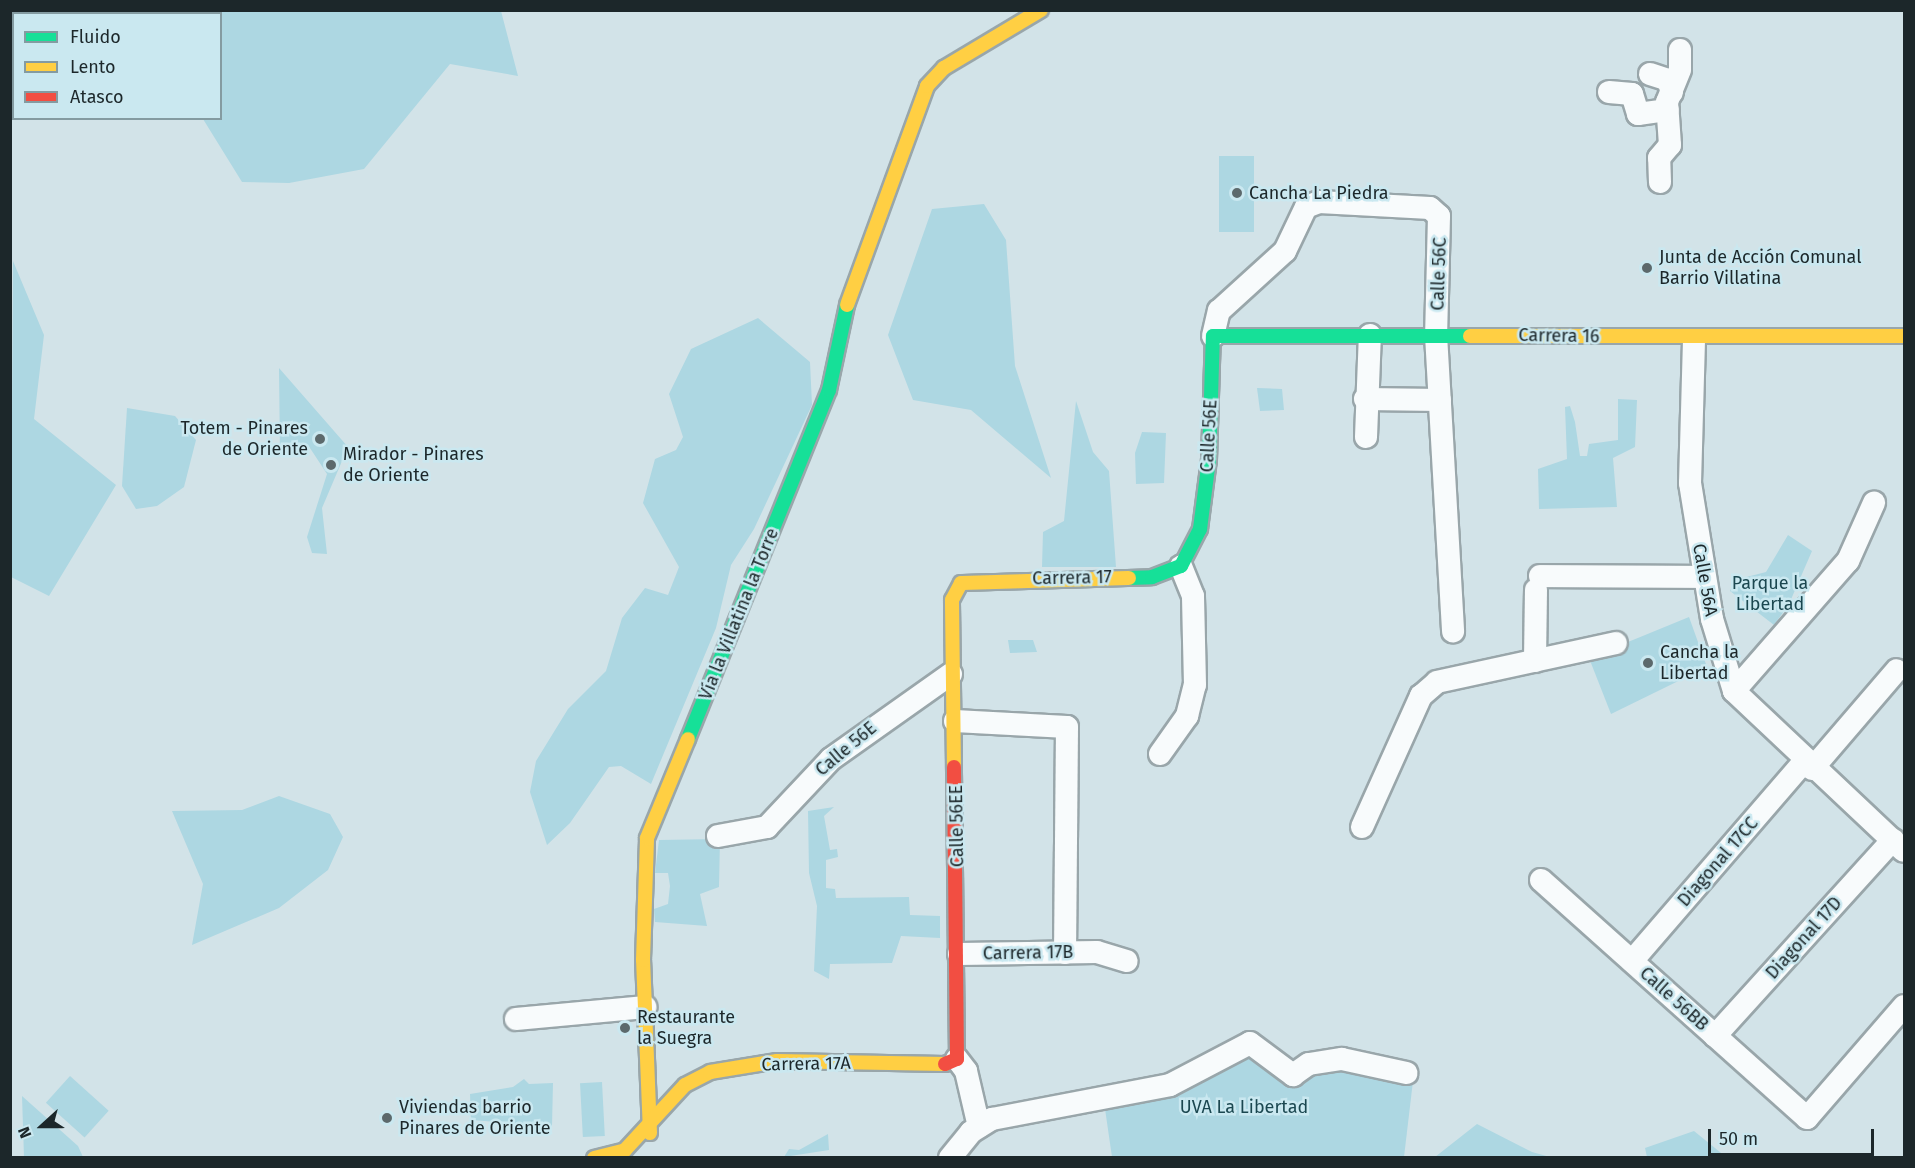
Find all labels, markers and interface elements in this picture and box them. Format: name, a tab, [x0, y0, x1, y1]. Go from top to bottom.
legend	[12, 12, 222, 120]
text: Fluido	[70, 26, 121, 48]
text: Lento	[70, 56, 116, 78]
text: Atasco	[70, 86, 123, 108]
place label: Cancha La Piedra	[1249, 182, 1389, 204]
marker: Cancha La Piedra	[1230, 186, 1244, 200]
street label: Calle 56C	[1427, 237, 1451, 311]
place label: Junta de Acción Comunal Barrio Villatina	[1659, 247, 1861, 290]
marker: Junta de Acción Comunal Barrio Villatina	[1640, 261, 1654, 275]
street label: Carrera 16	[1518, 324, 1600, 348]
street label: Calle 56E	[1196, 399, 1222, 473]
place label: Totem - Pinares de Oriente	[180, 418, 308, 460]
marker: Totem - Pinares de Oriente	[313, 432, 327, 446]
place label: Mirador - Pinares de Oriente	[343, 444, 484, 486]
marker: Mirador - Pinares de Oriente	[324, 458, 338, 472]
street label: Vía la Villatina la Torre	[695, 525, 783, 703]
street label: Calle 56A	[1688, 542, 1722, 618]
street label: Carrera 17	[1032, 567, 1112, 589]
park label: Parque la Libertad	[1732, 573, 1808, 616]
place label: Cancha la Libertad	[1660, 642, 1739, 684]
marker: Cancha la Libertad	[1641, 656, 1655, 670]
street label: Calle 56E	[811, 717, 881, 781]
street label: Calle 56EE	[945, 785, 969, 867]
street label: Diagonal 17CC	[1673, 813, 1763, 911]
street label: Diagonal 17D	[1761, 892, 1847, 984]
street label: Carrera 17B	[983, 941, 1073, 965]
street label: Calle 56BB	[1635, 963, 1713, 1035]
place label: Restaurante la Suegra	[637, 1007, 735, 1050]
marker: Restaurante la Suegra	[618, 1021, 632, 1035]
street label: Carrera 17A	[761, 1052, 851, 1076]
north arrow	[12, 1096, 72, 1156]
park label: UVA La Libertad	[1180, 1096, 1308, 1118]
place label: Viviendas barrio Pinares de Oriente	[399, 1097, 550, 1140]
marker: Viviendas barrio Pinares de Oriente	[380, 1111, 394, 1125]
scale bar	[1711, 1117, 1878, 1155]
text: N	[14, 1124, 36, 1141]
text: 50 m	[1719, 1128, 1758, 1150]

